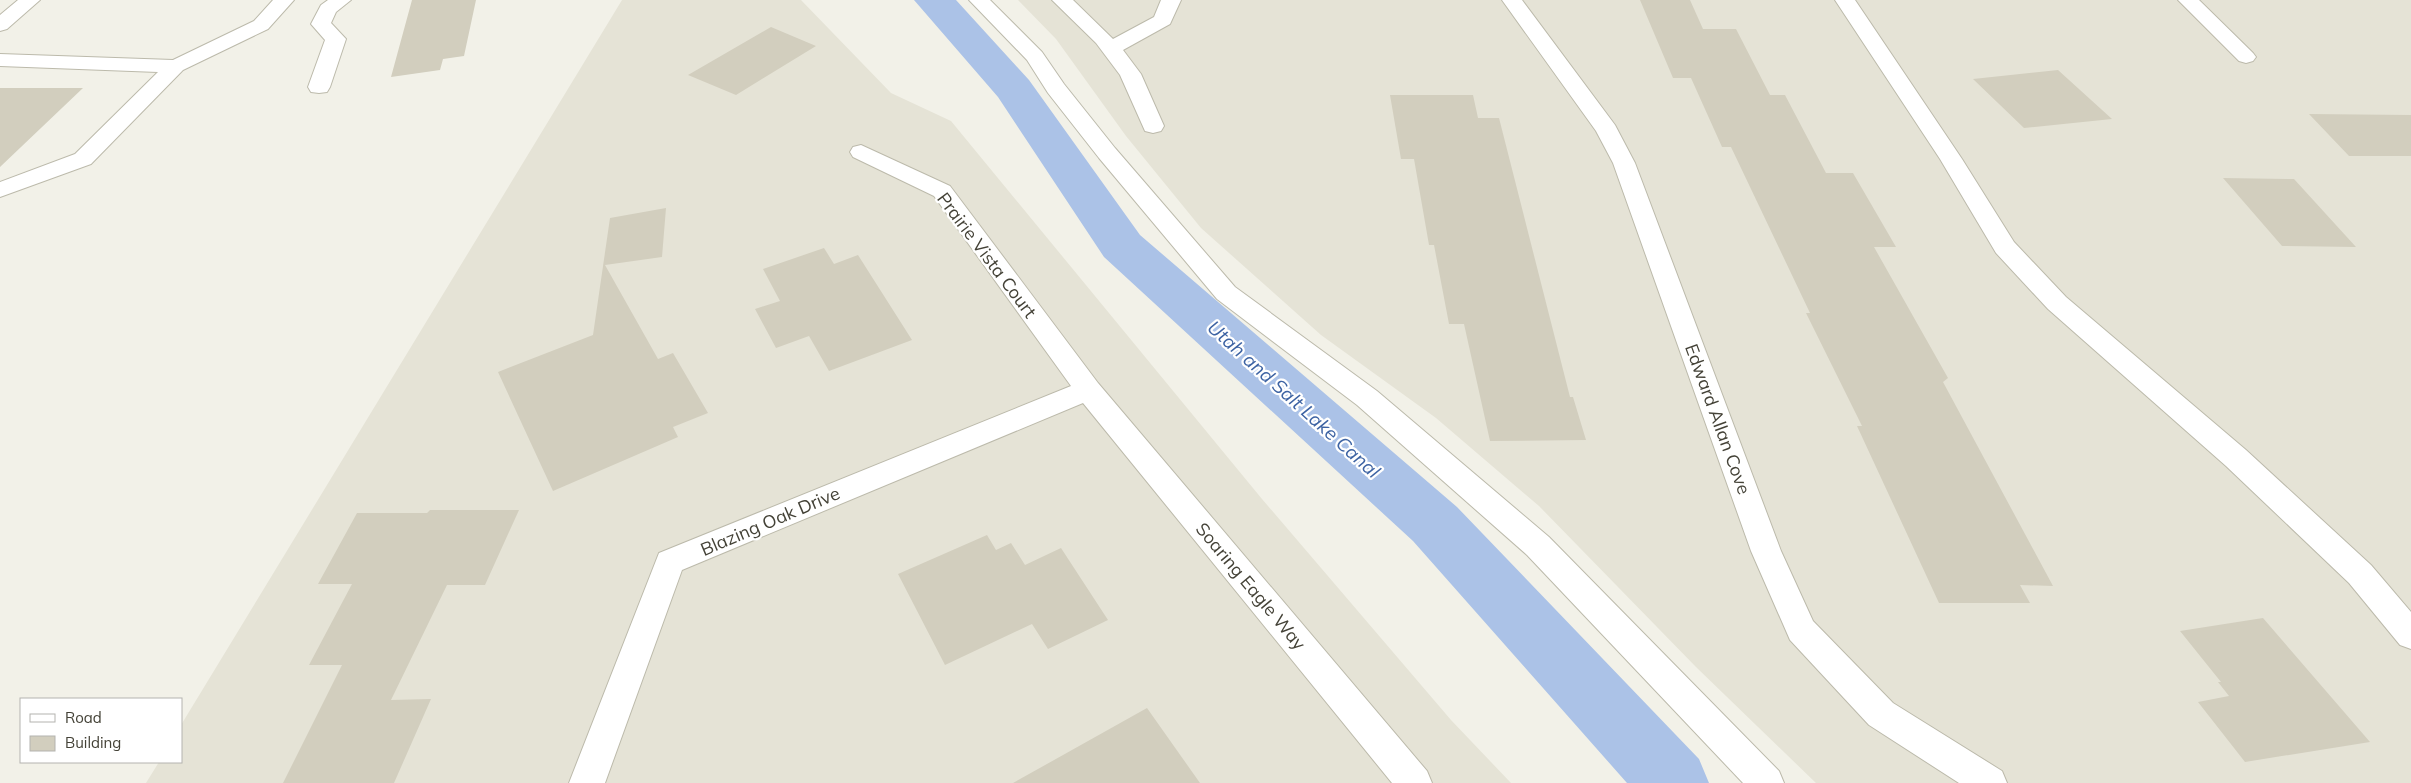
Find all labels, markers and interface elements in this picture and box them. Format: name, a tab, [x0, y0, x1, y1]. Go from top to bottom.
street label: Prairie Vista Court	[932, 188, 1042, 322]
water label: Utah and Salt Lake Canal	[1203, 315, 1386, 483]
street label: Edward Allan Cove	[1680, 341, 1756, 497]
street label: Blazing Oak Drive	[697, 481, 843, 561]
street label: Soaring Eagle Way	[1191, 518, 1311, 655]
legend	[20, 698, 182, 763]
text: Road	[65, 708, 102, 727]
text: Building	[65, 733, 121, 752]

